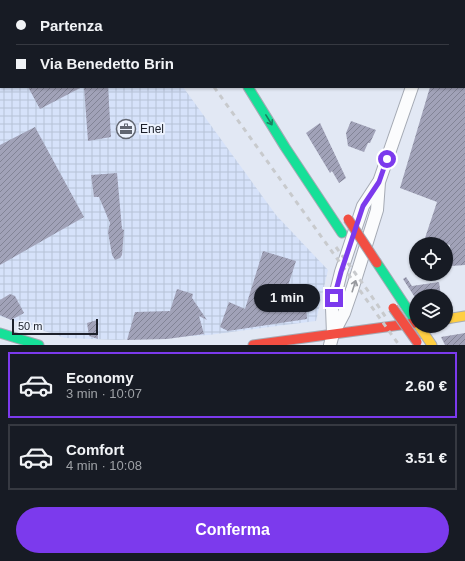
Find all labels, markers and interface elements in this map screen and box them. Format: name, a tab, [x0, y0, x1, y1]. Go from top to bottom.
text: Partenza	[40, 17, 103, 34]
text: Via Benedetto Brin	[40, 55, 174, 72]
one-way arrow	[265, 114, 273, 126]
office icon: Enel	[115, 118, 137, 140]
place label: Enel	[140, 122, 164, 136]
route start	[378, 150, 396, 168]
map controls	[409, 237, 453, 333]
button: locate	[409, 237, 453, 281]
one-way arrow	[351, 279, 358, 292]
callout: 1 min	[254, 284, 320, 312]
route end	[325, 289, 343, 307]
button: layers	[409, 289, 453, 333]
text: 1 min	[270, 290, 304, 305]
scale bar	[12, 317, 98, 336]
text: 50 m	[18, 320, 42, 332]
icon: car	[18, 367, 54, 403]
text: Economy	[66, 369, 134, 386]
text: 2.60 €	[405, 377, 447, 394]
text: 3 min · 10:07	[66, 386, 142, 401]
icon: car	[18, 439, 54, 475]
text: Comfort	[66, 441, 124, 458]
text: 3.51 €	[405, 449, 447, 466]
text: 4 min · 10:08	[66, 458, 142, 473]
button: Conferma	[16, 507, 449, 553]

